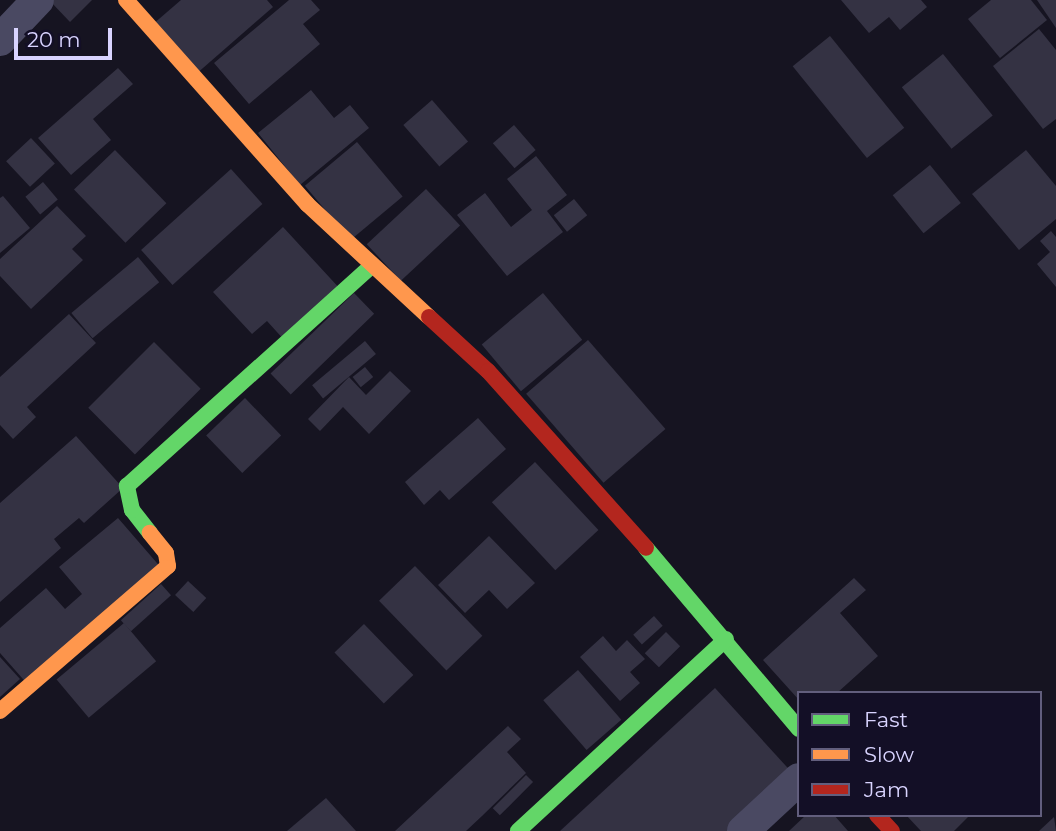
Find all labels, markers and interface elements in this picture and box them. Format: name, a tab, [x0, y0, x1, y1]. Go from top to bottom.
scale bar	[18, 14, 116, 58]
text: 20 m	[27, 27, 81, 52]
legend	[797, 691, 1042, 817]
text: Fast	[864, 707, 908, 732]
text: Slow	[864, 742, 914, 767]
text: Jam	[864, 777, 909, 802]

